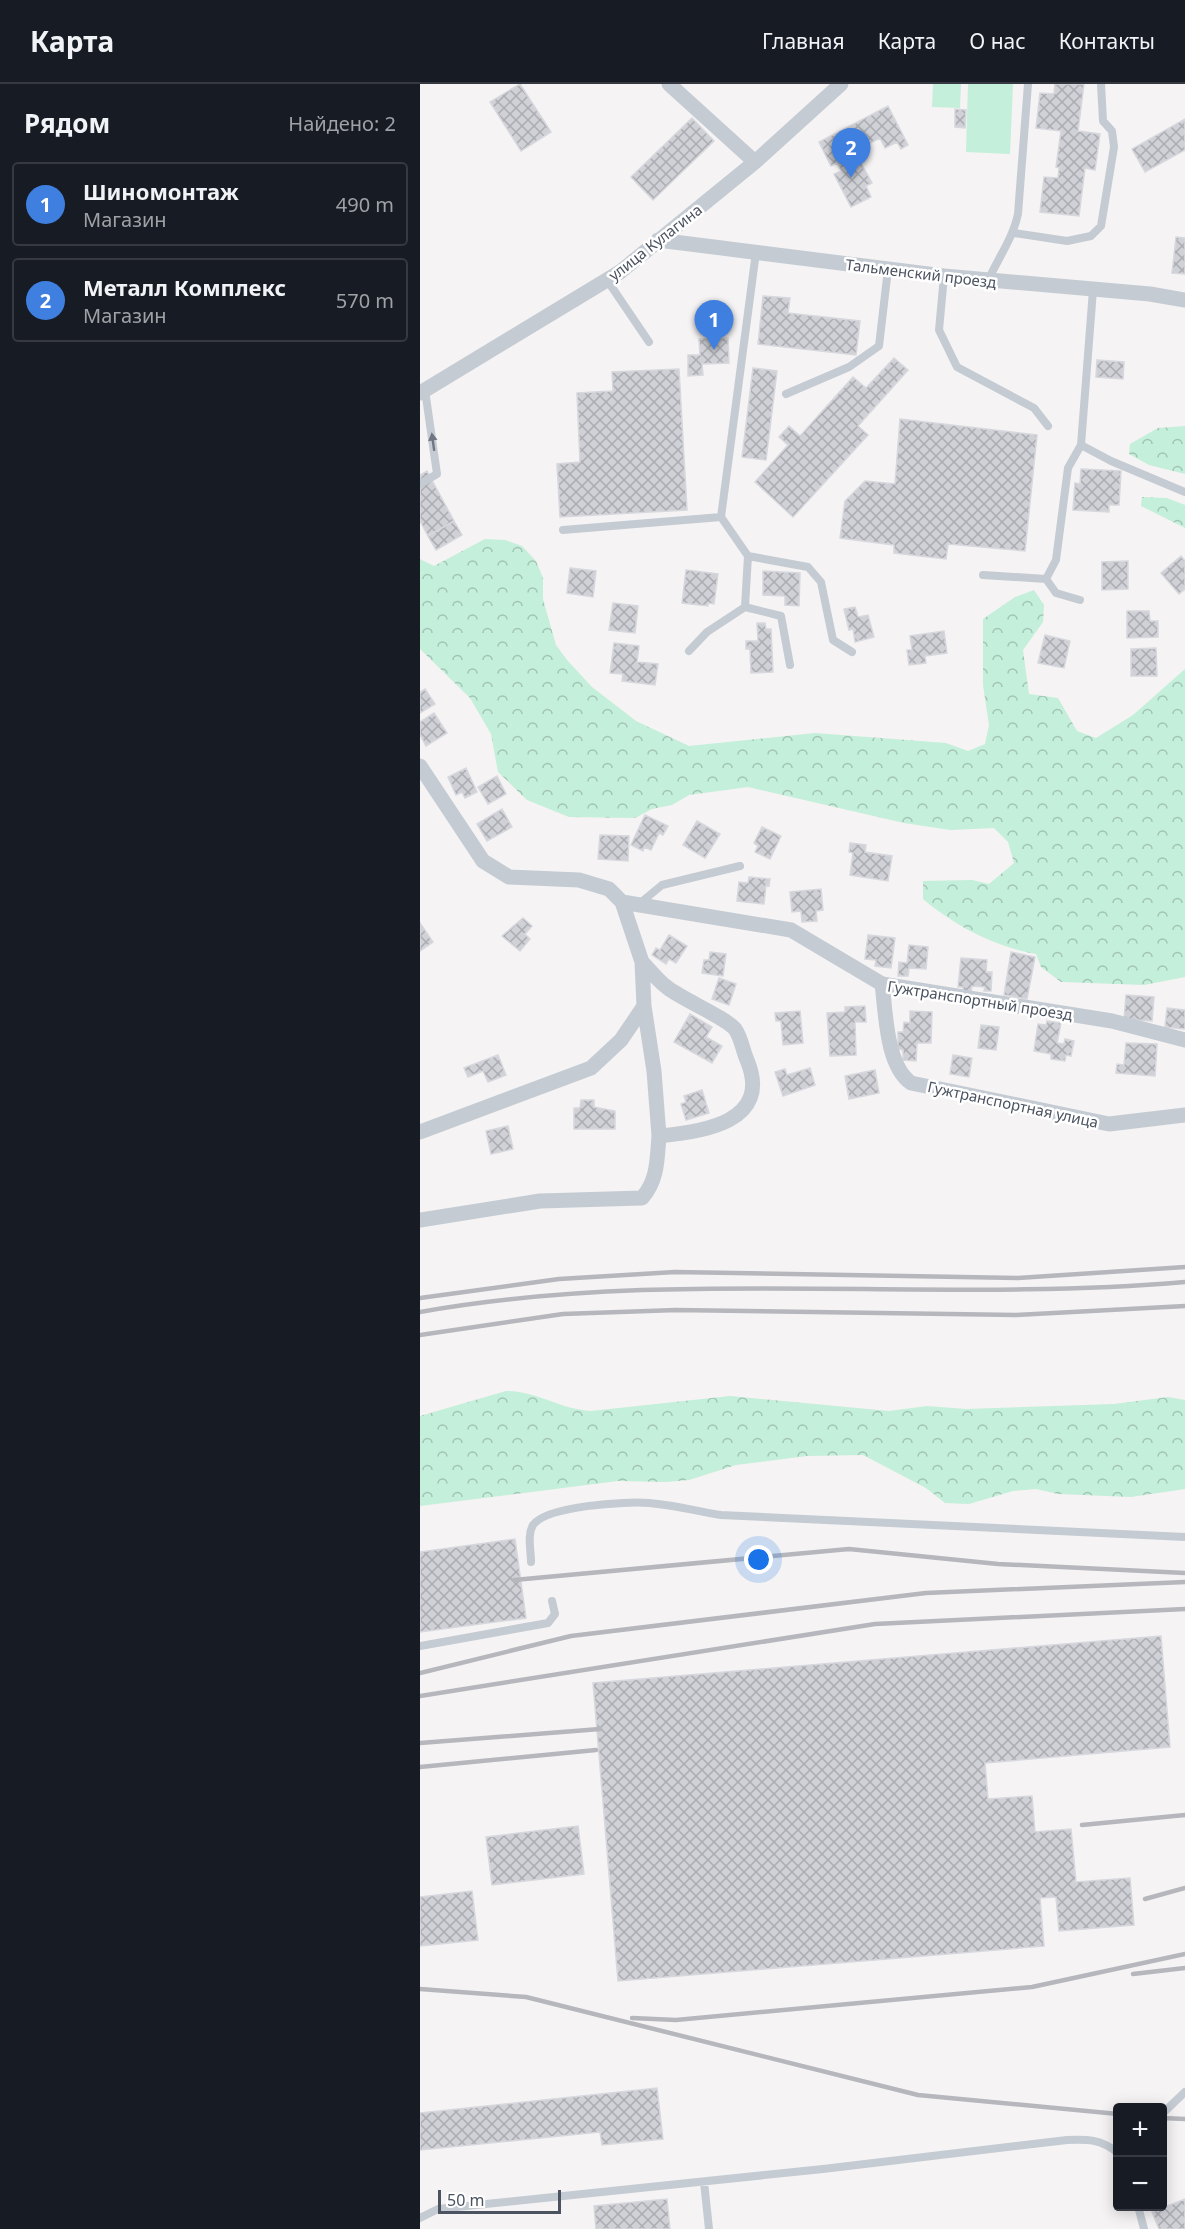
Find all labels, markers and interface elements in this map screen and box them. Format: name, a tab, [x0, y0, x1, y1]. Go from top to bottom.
text: Карта	[30, 22, 114, 60]
text: Главная	[762, 27, 845, 55]
text: Карта	[878, 27, 936, 55]
text: О нас	[969, 27, 1026, 55]
text: Контакты	[1059, 27, 1155, 55]
text: Рядом	[24, 105, 110, 141]
text: Найдено: 2	[288, 110, 396, 137]
pin: 2	[832, 128, 870, 178]
text: Шиномонтаж	[83, 176, 239, 206]
text: 1	[40, 191, 51, 218]
text: 490 m	[336, 191, 394, 218]
street label: улица Кулагина	[604, 199, 706, 285]
text: Магазин	[83, 206, 167, 233]
street label: Тальменский проезд	[844, 254, 998, 292]
text: Металл Комплекс	[83, 272, 286, 302]
text: 2	[40, 287, 51, 314]
text: 570 m	[336, 287, 394, 314]
pin: 1	[694, 300, 734, 350]
text: Магазин	[83, 302, 167, 329]
one-way arrow	[428, 432, 437, 451]
street label: Гужтранспортный проезд	[886, 975, 1074, 1025]
street label: Гужтранспортная улица	[926, 1076, 1100, 1132]
your location	[744, 1545, 773, 1574]
map controls	[1113, 2103, 1167, 2211]
button: +	[1113, 2103, 1167, 2157]
button: −	[1113, 2157, 1167, 2211]
scale bar	[438, 2187, 561, 2214]
text: 50 m	[447, 2189, 484, 2211]

